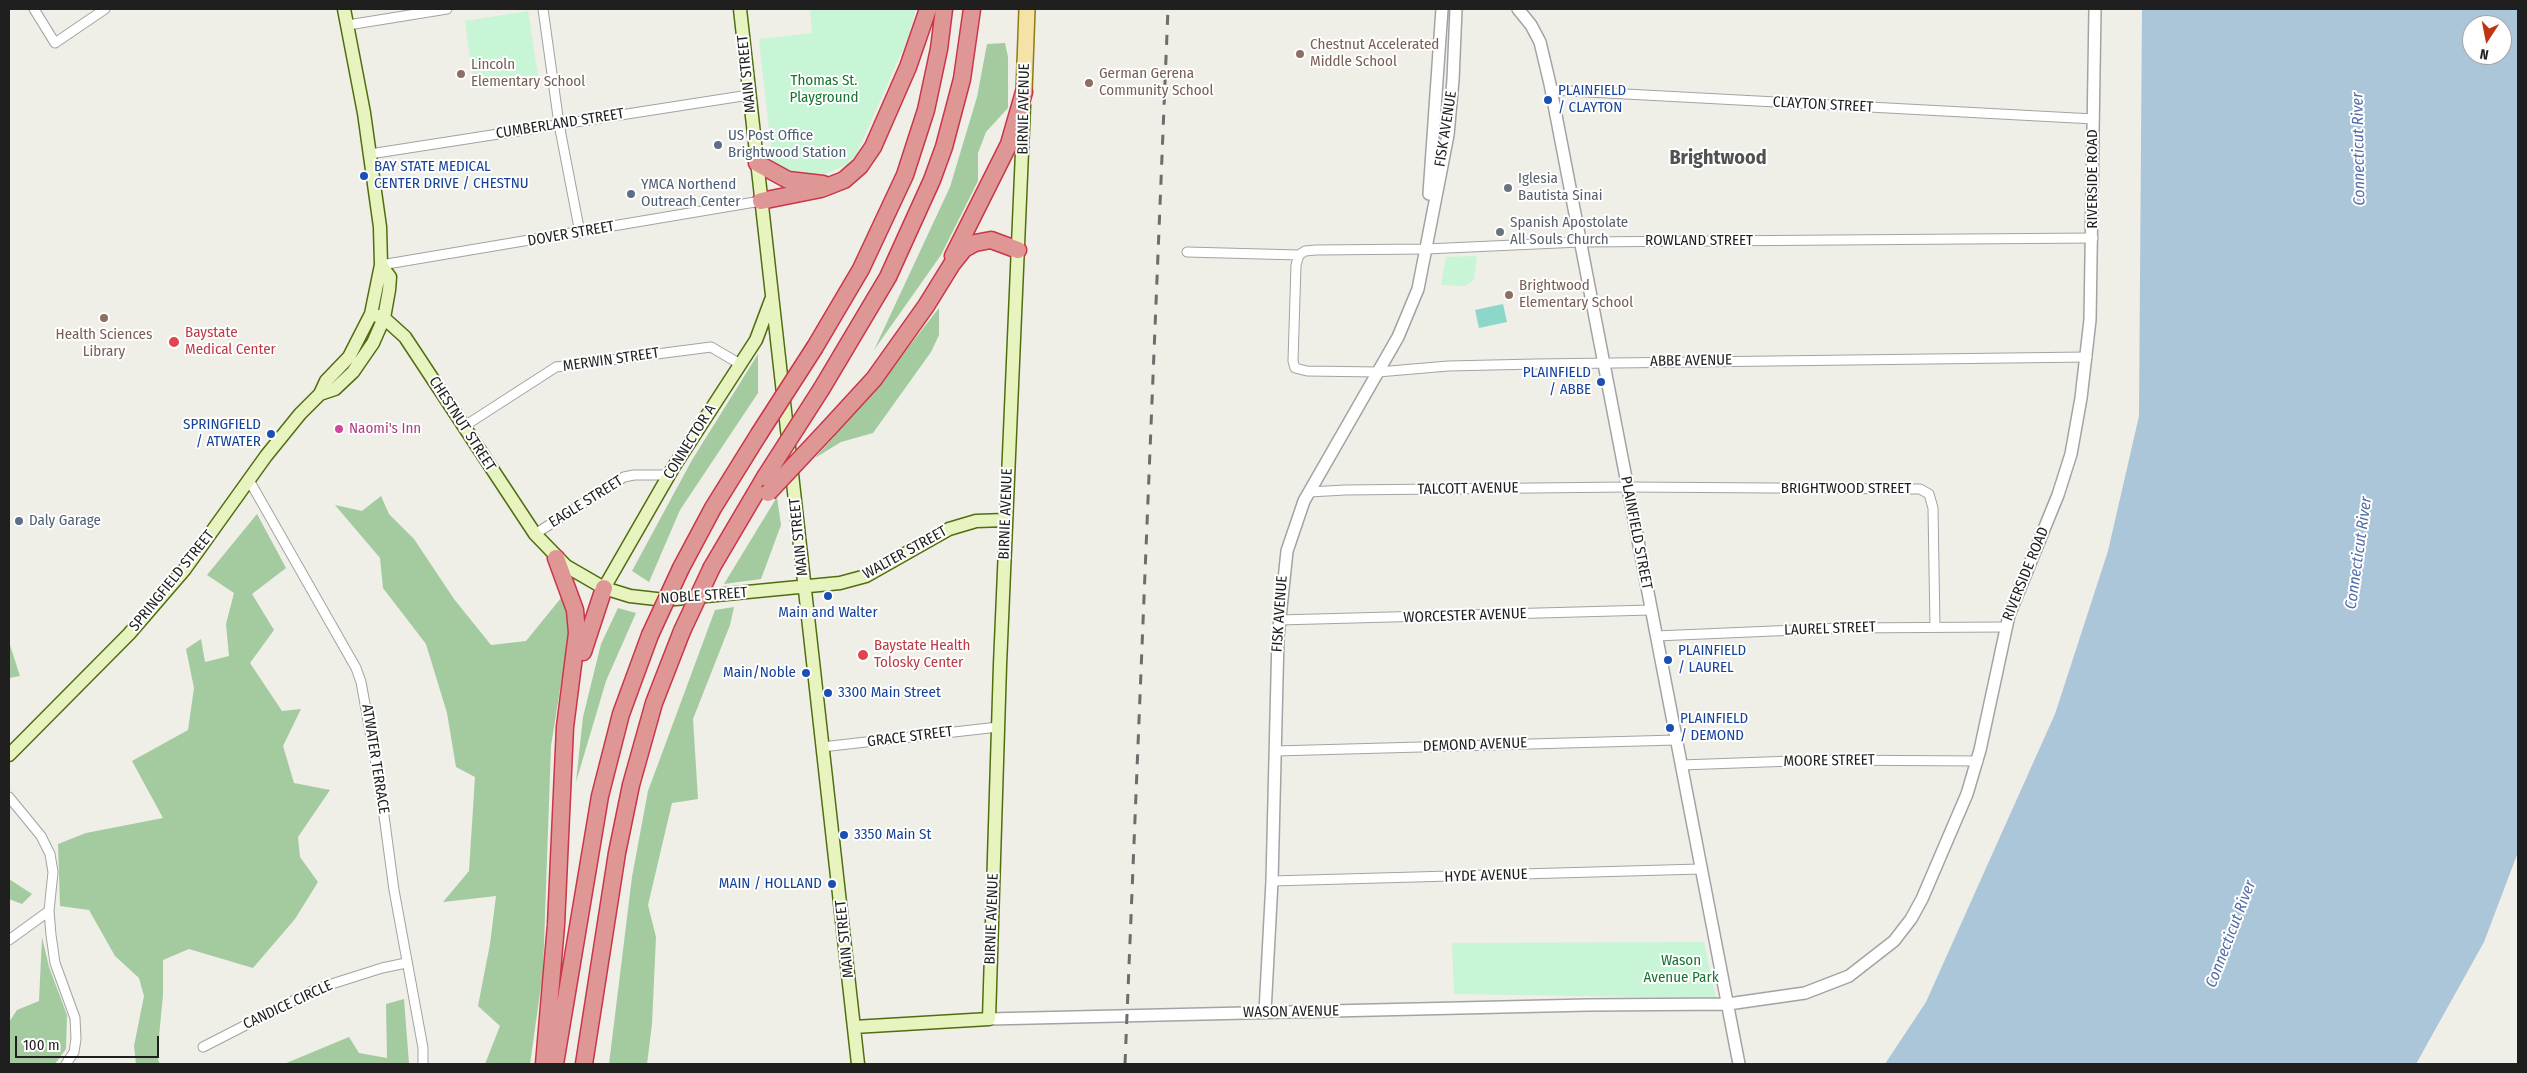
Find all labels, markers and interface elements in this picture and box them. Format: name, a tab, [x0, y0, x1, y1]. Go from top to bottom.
north arrow	[2462, 15, 2512, 65]
street label: MAIN STREET	[734, 34, 760, 114]
place label: Chestnut Accelerated Middle School	[1310, 36, 1439, 71]
text: N	[2479, 45, 2490, 63]
marker: Chestnut Accelerated Middle School	[1294, 48, 1306, 60]
place label: Lincoln Elementary School	[471, 56, 585, 91]
street label: BIRNIE AVENUE	[1014, 63, 1034, 155]
place label: German Gerena Community School	[1099, 65, 1213, 100]
marker: Lincoln Elementary School	[455, 68, 467, 80]
park label: Thomas St. Playground	[790, 72, 858, 107]
marker: German Gerena Community School	[1083, 77, 1095, 89]
place label: PLAINFIELD / CLAYTON	[1558, 82, 1626, 117]
street label: FISK AVENUE	[1431, 90, 1461, 168]
water label: Connecticut River	[2348, 92, 2370, 206]
street label: CLAYTON STREET	[1772, 93, 1874, 117]
marker: PLAINFIELD / CLAYTON	[1542, 94, 1554, 106]
street label: CUMBERLAND STREET	[495, 105, 625, 143]
place label: US Post Office Brightwood Station	[728, 127, 846, 162]
street label: RIVERSIDE ROAD	[2084, 129, 2102, 229]
marker: US Post Office Brightwood Station	[712, 139, 724, 151]
district label: Brightwood	[1669, 146, 1767, 170]
place label: BAY STATE MEDICAL CENTER DRIVE / CHESTNU	[374, 158, 529, 193]
marker: BAY STATE MEDICAL CENTER DRIVE / CHESTNU	[358, 170, 370, 182]
place label: Iglesia Bautista Sinai	[1518, 170, 1602, 205]
place label: YMCA Northend Outreach Center	[641, 176, 740, 211]
marker: Iglesia Bautista Sinai	[1502, 182, 1514, 194]
marker: YMCA Northend Outreach Center	[625, 188, 637, 200]
place label: Spanish Apostolate All Souls Church	[1510, 214, 1628, 249]
street label: DOVER STREET	[526, 218, 616, 250]
marker: Spanish Apostolate All Souls Church	[1494, 226, 1506, 238]
street label: ROWLAND STREET	[1645, 232, 1753, 250]
place label: Brightwood Elementary School	[1519, 277, 1633, 312]
marker: Brightwood Elementary School	[1503, 289, 1515, 301]
marker: Health Sciences Library	[98, 312, 110, 324]
place label: Baystate Medical Center	[185, 324, 276, 359]
place label: Health Sciences Library	[56, 326, 152, 361]
marker: Baystate Medical Center	[167, 335, 181, 349]
street label: MERWIN STREET	[562, 344, 660, 376]
street label: ABBE AVENUE	[1650, 351, 1732, 371]
place label: PLAINFIELD / ABBE	[1523, 364, 1591, 399]
street label: CHESTNUT STREET	[425, 373, 499, 475]
marker: PLAINFIELD / ABBE	[1595, 376, 1607, 388]
street label: CONNECTOR A	[660, 401, 720, 483]
place label: SPRINGFIELD / ATWATER	[183, 416, 261, 451]
place label: Naomi's Inn	[349, 420, 421, 438]
marker: Naomi's Inn	[333, 423, 345, 435]
marker: SPRINGFIELD / ATWATER	[265, 428, 277, 440]
street label: BIRNIE AVENUE	[995, 468, 1017, 560]
street label: EAGLE STREET	[546, 472, 626, 532]
street label: PLAINFIELD STREET	[1616, 475, 1656, 591]
street label: TALCOTT AVENUE	[1417, 479, 1519, 499]
street label: BRIGHTWOOD STREET	[1781, 480, 1911, 498]
water label: Connecticut River	[2342, 496, 2376, 610]
street label: MAIN STREET	[786, 497, 812, 577]
place label: Daly Garage	[29, 512, 101, 530]
marker: Daly Garage	[13, 515, 25, 527]
street label: WALTER STREET	[860, 522, 950, 584]
street label: RIVERSIDE ROAD	[1999, 525, 2053, 623]
street label: SPRINGFIELD STREET	[126, 527, 218, 635]
street label: FISK AVENUE	[1268, 575, 1292, 653]
street label: NOBLE STREET	[660, 584, 748, 608]
marker: Main and Walter	[822, 590, 834, 602]
place label: Main and Walter	[778, 604, 878, 622]
street label: WORCESTER AVENUE	[1403, 605, 1527, 627]
street label: LAUREL STREET	[1784, 618, 1876, 640]
place label: Baystate Health Tolosky Center	[874, 637, 970, 672]
place label: PLAINFIELD / LAUREL	[1678, 642, 1746, 677]
marker: Baystate Health Tolosky Center	[856, 648, 870, 662]
marker: PLAINFIELD / LAUREL	[1662, 654, 1674, 666]
place label: Main/Noble	[723, 664, 796, 682]
marker: Main/Noble	[800, 667, 812, 679]
place label: 3300 Main Street	[838, 684, 941, 702]
marker: 3300 Main Street	[822, 687, 834, 699]
street label: ATWATER TERRACE	[357, 703, 393, 815]
place label: PLAINFIELD / DEMOND	[1680, 710, 1748, 745]
marker: PLAINFIELD / DEMOND	[1664, 722, 1676, 734]
street label: GRACE STREET	[866, 723, 954, 751]
street label: DEMOND AVENUE	[1423, 734, 1527, 756]
street label: MOORE STREET	[1783, 751, 1875, 771]
place label: 3350 Main St	[854, 826, 931, 844]
marker: 3350 Main St	[838, 829, 850, 841]
street label: HYDE AVENUE	[1444, 866, 1528, 886]
street label: BIRNIE AVENUE	[981, 873, 1003, 965]
place label: MAIN / HOLLAND	[719, 875, 822, 893]
marker: MAIN / HOLLAND	[826, 878, 838, 890]
water label: Connecticut River	[2202, 878, 2260, 990]
street label: MAIN STREET	[832, 899, 858, 979]
park label: Wason Avenue Park	[1643, 952, 1719, 987]
street label: CANDICE CIRCLE	[241, 976, 335, 1034]
street label: WASON AVENUE	[1243, 1002, 1339, 1022]
scale bar	[18, 1026, 161, 1058]
text: 100 m	[23, 1036, 60, 1054]

